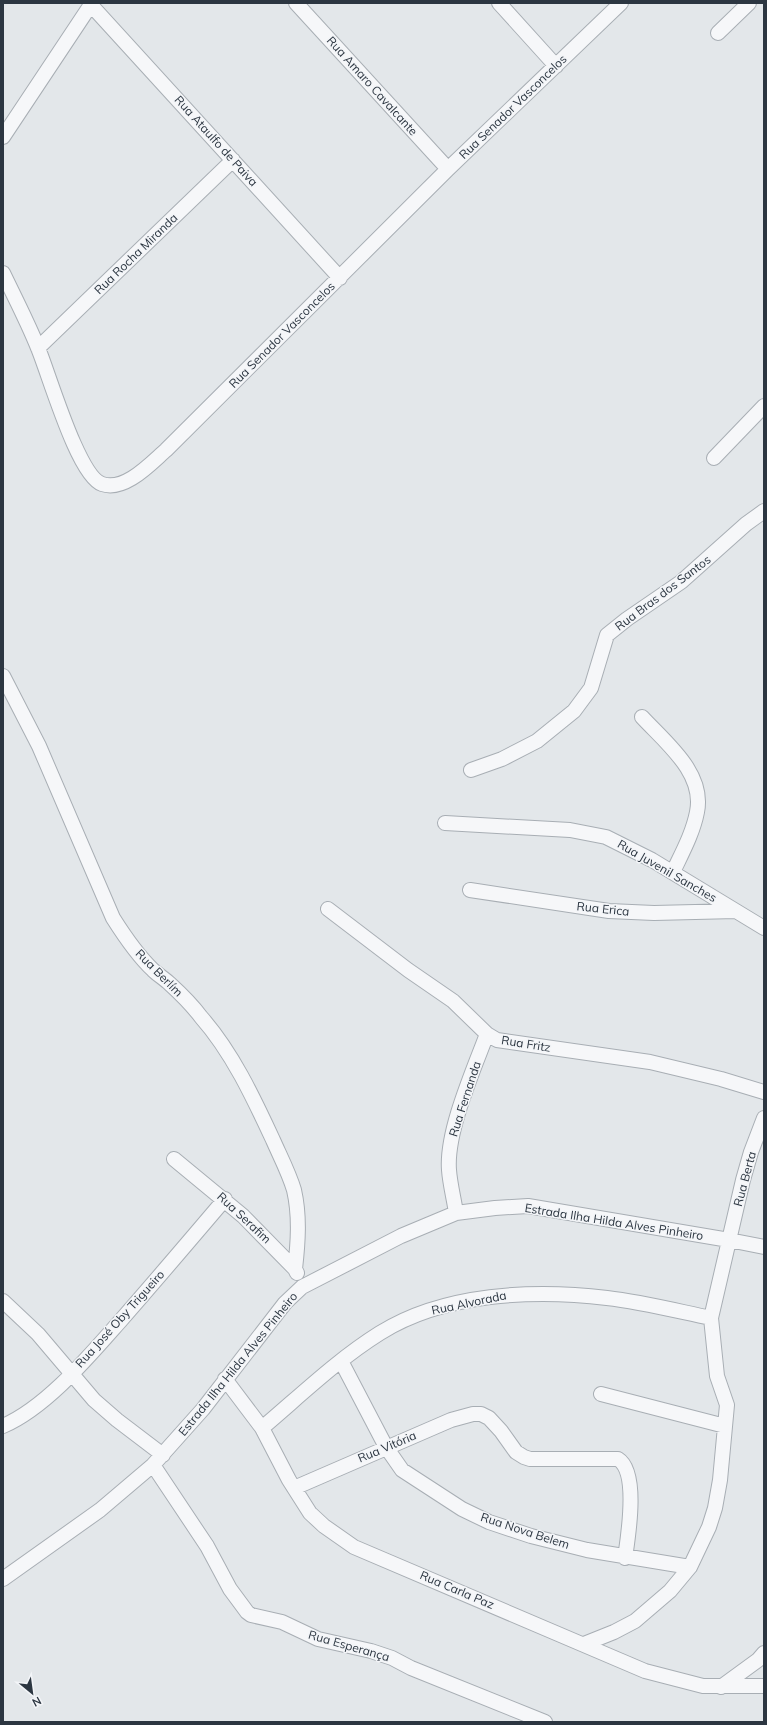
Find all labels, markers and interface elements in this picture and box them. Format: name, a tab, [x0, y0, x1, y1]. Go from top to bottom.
street label: Rua Amaro Cavalcante	[324, 33, 421, 138]
street label: Rua Senador Vasconcelos	[456, 51, 570, 162]
street label: Rua Ataulfo de Paiva	[172, 92, 261, 189]
street label: Rua Rocha Miranda	[91, 210, 180, 297]
street label: Rua Senador Vasconcelos	[225, 278, 338, 391]
street label: Rua Bras dos Santos	[612, 552, 714, 634]
street label: Rua Juvenil Sanches	[615, 836, 720, 905]
street label: Rua Erica	[576, 898, 630, 919]
street label: Rua Berlím	[133, 946, 186, 999]
street label: Rua Fritz	[500, 1032, 552, 1055]
street label: Rua Fernanda	[445, 1059, 484, 1139]
street label: Rua Berta	[730, 1150, 759, 1208]
street label: Rua Serafim	[214, 1189, 275, 1246]
street label: Estrada Ilha Hilda Alves Pinheiro	[524, 1200, 705, 1243]
street label: Rua José Oby Trigueiro	[72, 1267, 167, 1371]
street label: Rua Alvorada	[430, 1287, 508, 1318]
street label: Estrada Ilha Hilda Alves Pinheiro	[175, 1289, 300, 1439]
street label: Rua Vitória	[355, 1427, 418, 1466]
street label: Rua Nova Belem	[479, 1509, 571, 1552]
street label: Rua Carla Paz	[418, 1567, 497, 1612]
street label: Rua Esperança	[307, 1627, 391, 1664]
north arrow	[12, 1673, 52, 1713]
text: N	[30, 1694, 44, 1710]

